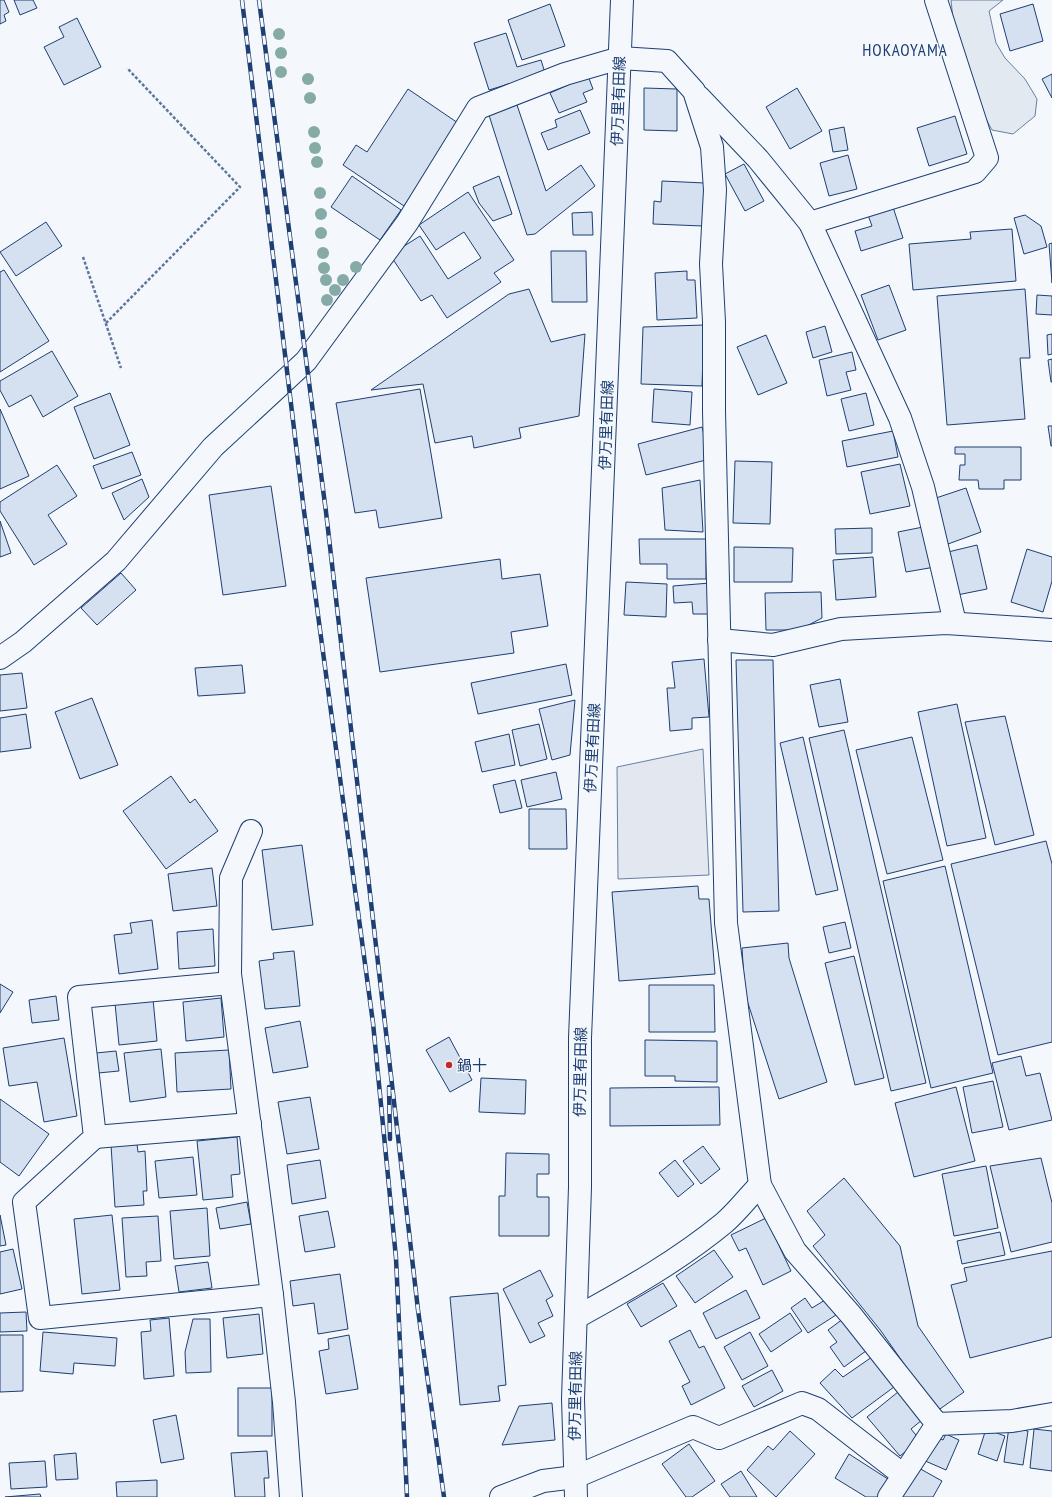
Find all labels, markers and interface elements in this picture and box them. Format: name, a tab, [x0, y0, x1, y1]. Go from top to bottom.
district label: HOKAOYAMA	[862, 39, 948, 61]
street label: 伊万里有田線	[607, 56, 629, 146]
street label: 伊万里有田線	[595, 380, 617, 470]
street label: 伊万里有田線	[580, 703, 604, 793]
street label: 伊万里有田線	[570, 1027, 590, 1117]
place label: 鍋十	[457, 1056, 487, 1075]
marker: 鍋十	[444, 1060, 454, 1070]
street label: 伊万里有田線	[565, 1351, 585, 1441]

